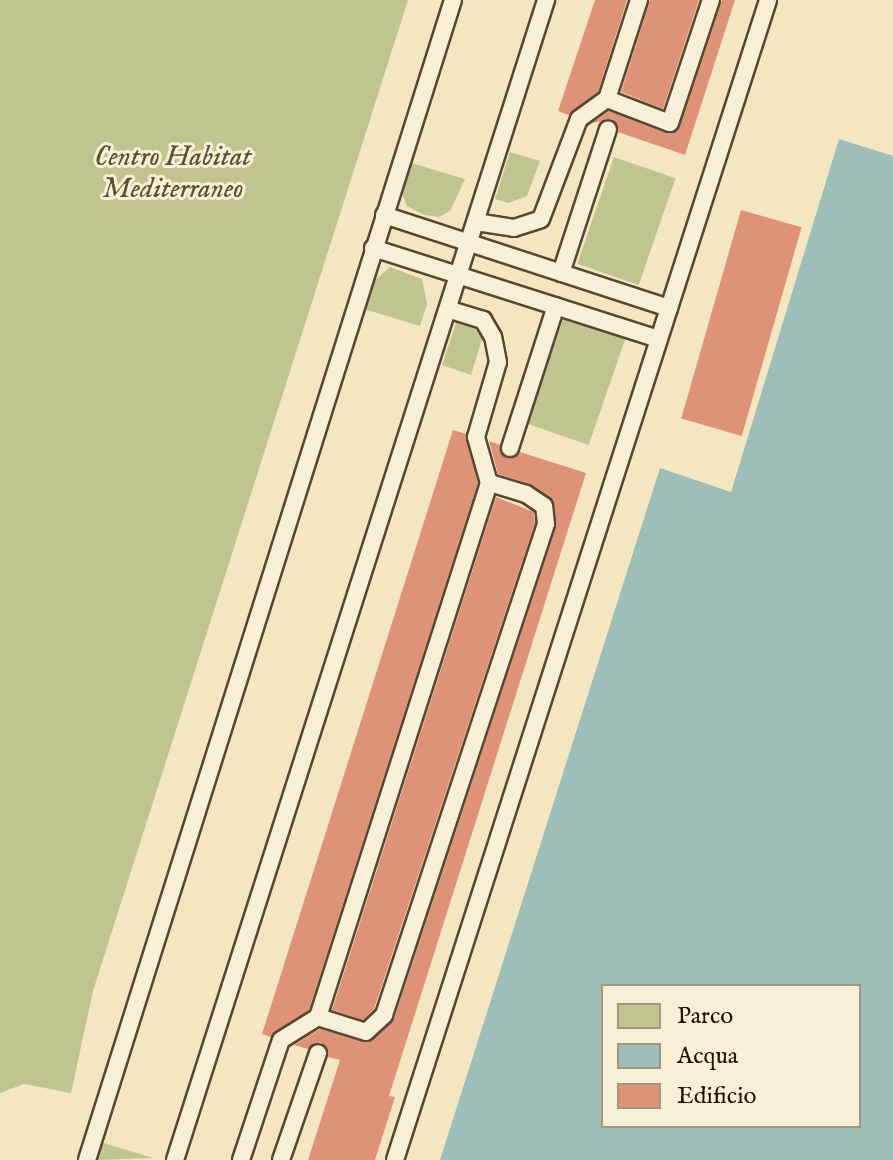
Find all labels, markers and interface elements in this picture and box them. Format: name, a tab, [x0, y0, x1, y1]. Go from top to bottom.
park label: Centro Habitat Mediterraneo	[94, 141, 252, 207]
legend	[601, 984, 861, 1128]
text: Parco	[677, 1001, 733, 1032]
text: Acqua	[677, 1041, 738, 1072]
text: Edificio	[677, 1081, 756, 1112]

